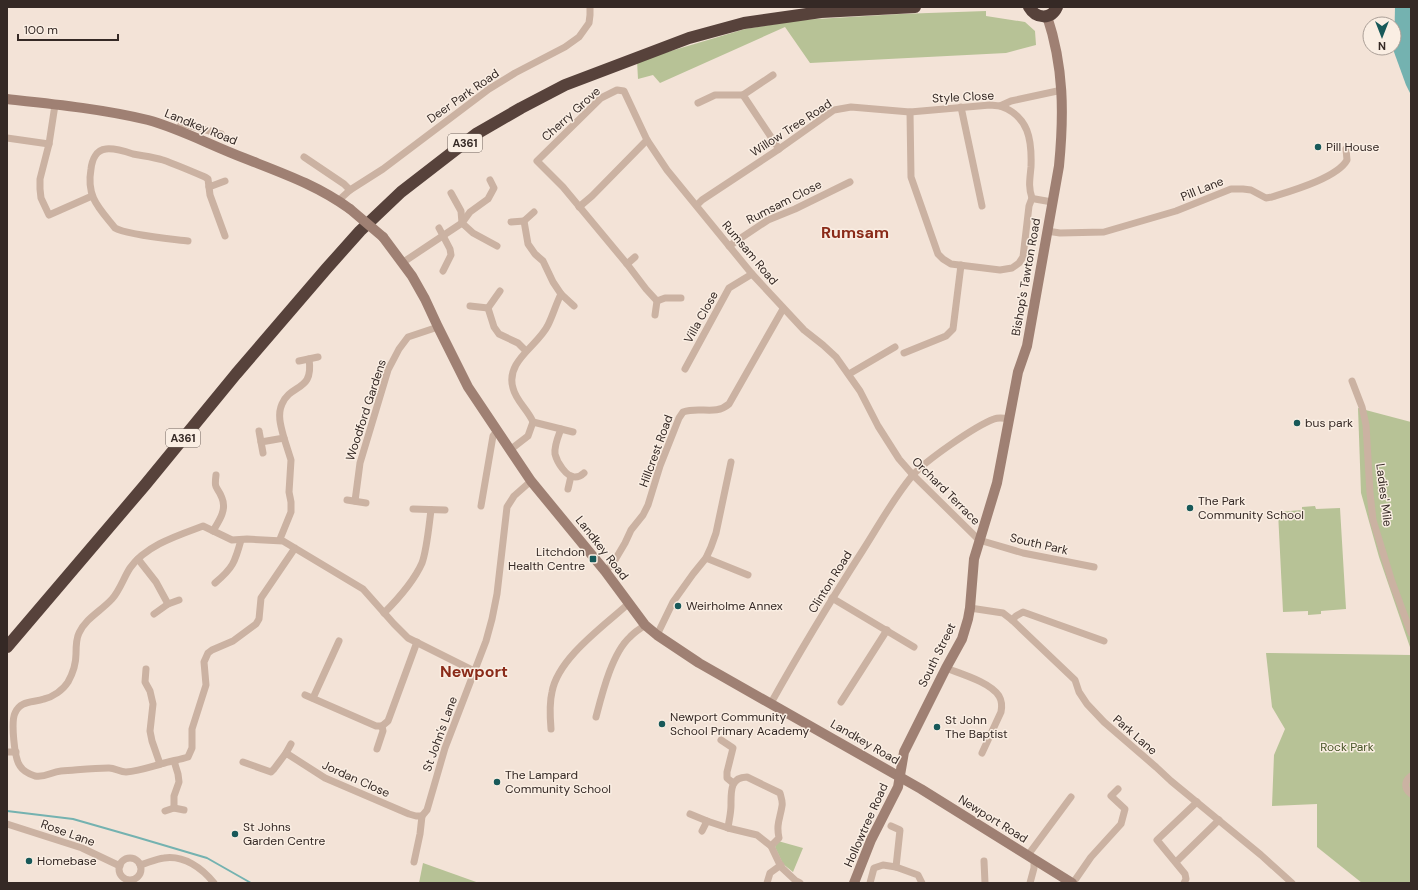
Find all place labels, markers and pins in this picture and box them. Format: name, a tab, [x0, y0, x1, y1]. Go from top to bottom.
place label: Pill House	[1326, 139, 1380, 155]
marker: Pill House	[1313, 142, 1323, 152]
place label: bus park	[1305, 415, 1353, 431]
marker: bus park	[1292, 418, 1302, 428]
place label: The Park Community School	[1198, 493, 1304, 523]
marker: The Park Community School	[1185, 503, 1195, 513]
place label: Litchdon Health Centre	[508, 544, 585, 574]
marker: Litchdon Health Centre	[588, 554, 598, 564]
place label: Weirholme Annex	[686, 598, 783, 614]
marker: Weirholme Annex	[673, 601, 683, 611]
place label: Newport Community School Primary Academy	[670, 709, 810, 739]
place label: St John The Baptist	[945, 712, 1008, 742]
marker: Newport Community School Primary Academy	[657, 719, 667, 729]
marker: St John The Baptist	[932, 722, 942, 732]
place label: The Lampard Community School	[505, 767, 611, 797]
marker: The Lampard Community School	[492, 777, 502, 787]
place label: St Johns Garden Centre	[243, 819, 325, 849]
marker: St Johns Garden Centre	[230, 829, 240, 839]
place label: Homebase	[37, 853, 97, 869]
marker: Homebase	[24, 856, 34, 866]

